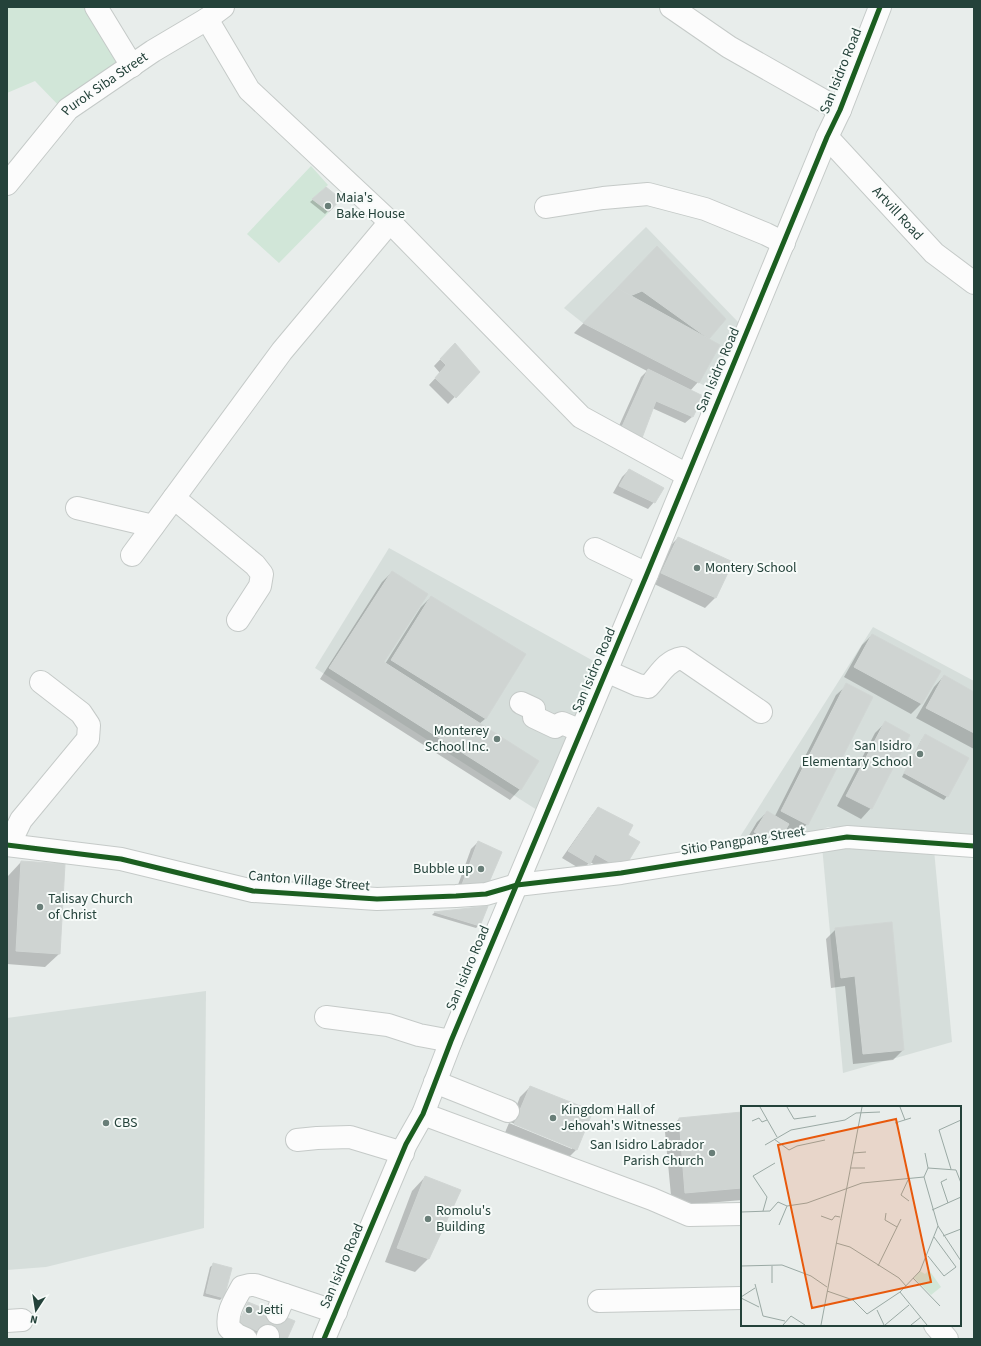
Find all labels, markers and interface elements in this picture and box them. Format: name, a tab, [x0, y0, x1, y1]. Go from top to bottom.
street label: San Isidro Road	[815, 25, 867, 117]
street label: Purok Siba Street	[56, 47, 152, 120]
street label: Artvill Road	[867, 182, 928, 245]
place label: Maia's Bake House	[336, 188, 405, 224]
marker: Maia's Bake House	[323, 201, 333, 211]
street label: San Isidro Road	[691, 324, 745, 416]
place label: Montery School	[705, 558, 797, 578]
marker: Montery School	[692, 563, 702, 573]
street label: San Isidro Road	[567, 624, 621, 716]
place label: Monterey School Inc.	[425, 721, 489, 757]
marker: Monterey School Inc.	[492, 734, 502, 744]
place label: San Isidro Elementary School	[802, 736, 912, 772]
marker: San Isidro Elementary School	[915, 749, 925, 759]
street label: Sitio Pangpang Street	[679, 821, 807, 861]
place label: Bubble up	[413, 859, 473, 879]
marker: Bubble up	[476, 864, 486, 874]
street label: Canton Village Street	[247, 866, 371, 896]
place label: Talisay Church of Christ	[48, 889, 133, 925]
marker: Talisay Church of Christ	[35, 902, 45, 912]
street label: San Isidro Road	[441, 922, 495, 1014]
place label: Kingdom Hall of Jehovah's Witnesses	[561, 1100, 681, 1136]
inset map	[741, 1106, 961, 1326]
place label: CBS	[114, 1113, 138, 1133]
marker: Kingdom Hall of Jehovah's Witnesses	[548, 1113, 558, 1123]
marker: CBS	[101, 1118, 111, 1128]
place label: San Isidro Labrador Parish Church	[590, 1135, 704, 1171]
marker: San Isidro Labrador Parish Church	[707, 1148, 717, 1158]
place label: Romolu's Building	[436, 1201, 491, 1237]
marker: Romolu's Building	[423, 1214, 433, 1224]
street label: San Isidro Road	[315, 1220, 369, 1312]
north arrow	[16, 1290, 56, 1330]
place label: Jetti	[257, 1300, 283, 1320]
marker: Jetti	[244, 1305, 254, 1315]
text: N	[29, 1311, 39, 1327]

